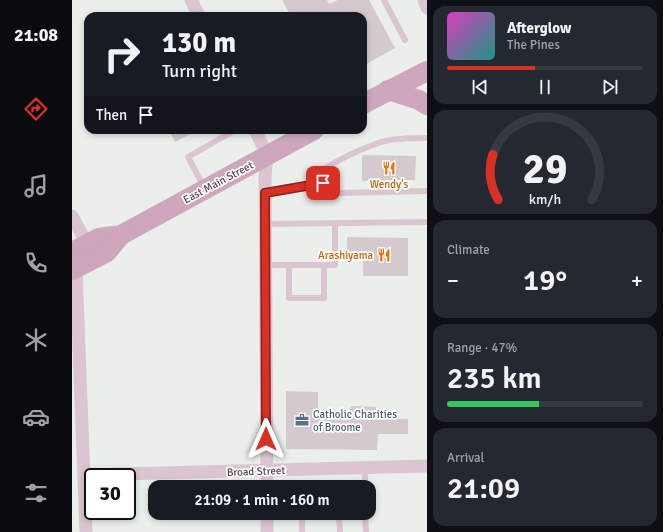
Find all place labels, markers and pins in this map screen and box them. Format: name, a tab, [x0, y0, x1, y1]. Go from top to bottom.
restaurant icon: Wendy's	[381, 160, 397, 176]
pin	[306, 166, 340, 200]
place label: Wendy's	[370, 178, 408, 191]
restaurant icon: Arashiyama	[376, 247, 392, 263]
place label: Arashiyama	[318, 249, 373, 262]
place label: Catholic Charities of Broome	[313, 408, 397, 434]
office icon: Catholic Charities of Broome	[294, 412, 310, 428]

